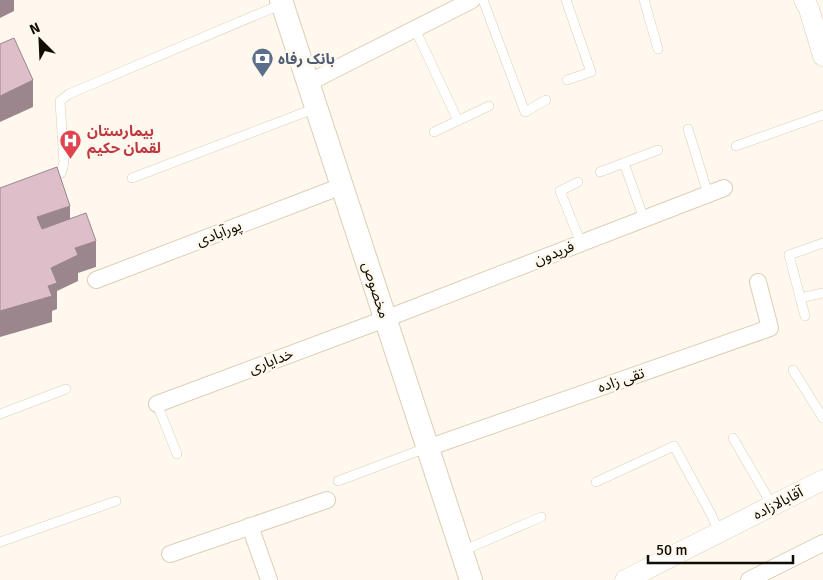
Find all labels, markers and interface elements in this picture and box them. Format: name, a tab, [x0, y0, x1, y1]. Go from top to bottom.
north arrow	[15, 15, 65, 65]
text: N	[27, 19, 43, 38]
bank icon: بانک رفاه	[250, 47, 274, 78]
place label: بانک رفاه	[278, 50, 335, 68]
place label: بیمارستان لقمان حکیم	[87, 122, 161, 159]
hospital icon: بیمارستان لقمان حکیم	[59, 128, 83, 159]
street label: پورآبادی	[194, 216, 245, 251]
street label: فریدون	[531, 237, 577, 269]
street label: مخصوص	[358, 259, 394, 321]
street label: خدایاری	[246, 344, 296, 378]
street label: تقی زاده	[595, 364, 647, 396]
street label: آقابالازاده	[750, 483, 807, 523]
scale bar	[648, 532, 793, 564]
text: 50 m	[656, 541, 687, 559]

